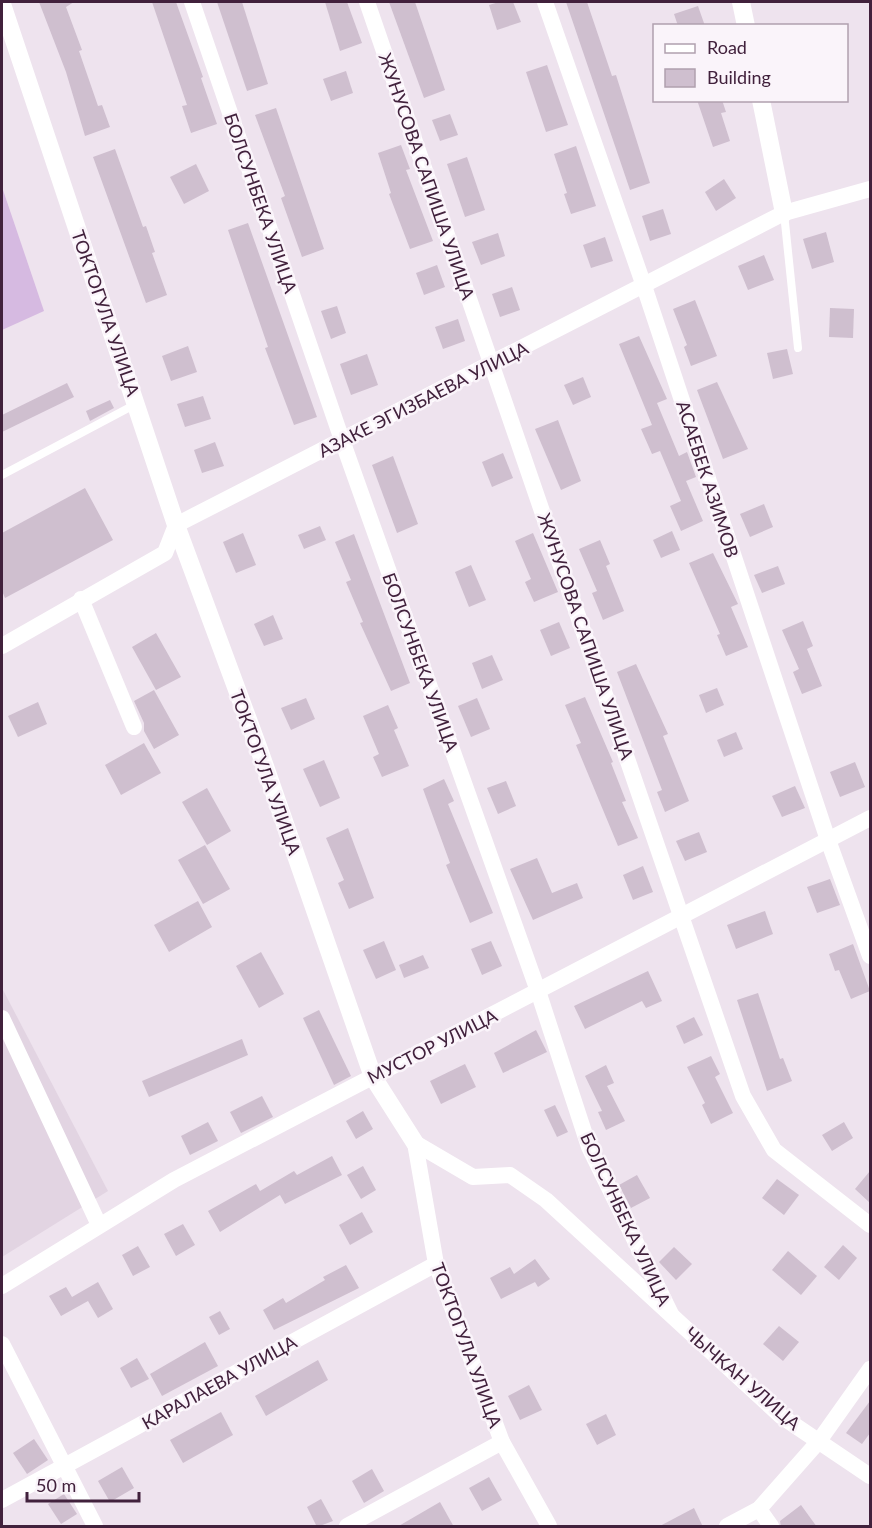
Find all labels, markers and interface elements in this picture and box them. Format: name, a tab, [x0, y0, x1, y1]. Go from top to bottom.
legend	[653, 24, 848, 102]
text: Road	[707, 36, 747, 58]
street label: ЖУНУСОВА САПИША УЛИЦА	[374, 50, 480, 303]
text: Building	[707, 66, 771, 88]
street label: БОЛСУНБЕКА УЛИЦА	[220, 110, 302, 297]
street label: ТОКТОГУЛА УЛИЦА	[67, 227, 145, 400]
street label: АЗАКЕ ЭГИЗБАЕВА УЛИЦА	[314, 336, 532, 462]
street label: АСАЕБЕК АЗИМОВ	[672, 398, 744, 560]
street label: ЖУНУСОВА САПИША УЛИЦА	[533, 510, 639, 763]
street label: БОЛСУНБЕКА УЛИЦА	[378, 569, 464, 755]
street label: ТОКТОГУЛА УЛИЦА	[226, 687, 306, 858]
street label: МУСТОР УЛИЦА	[363, 1003, 501, 1088]
street label: БОЛСУНБЕКА УЛИЦА	[576, 1129, 676, 1310]
street label: ТОКТОГУЛА УЛИЦА	[427, 1260, 507, 1431]
street label: ЧЫЧКАН УЛИЦА	[681, 1322, 806, 1435]
street label: КАРАЛАЕВА УЛИЦА	[138, 1330, 301, 1434]
scale bar	[27, 1465, 140, 1503]
text: 50 m	[36, 1474, 76, 1496]

